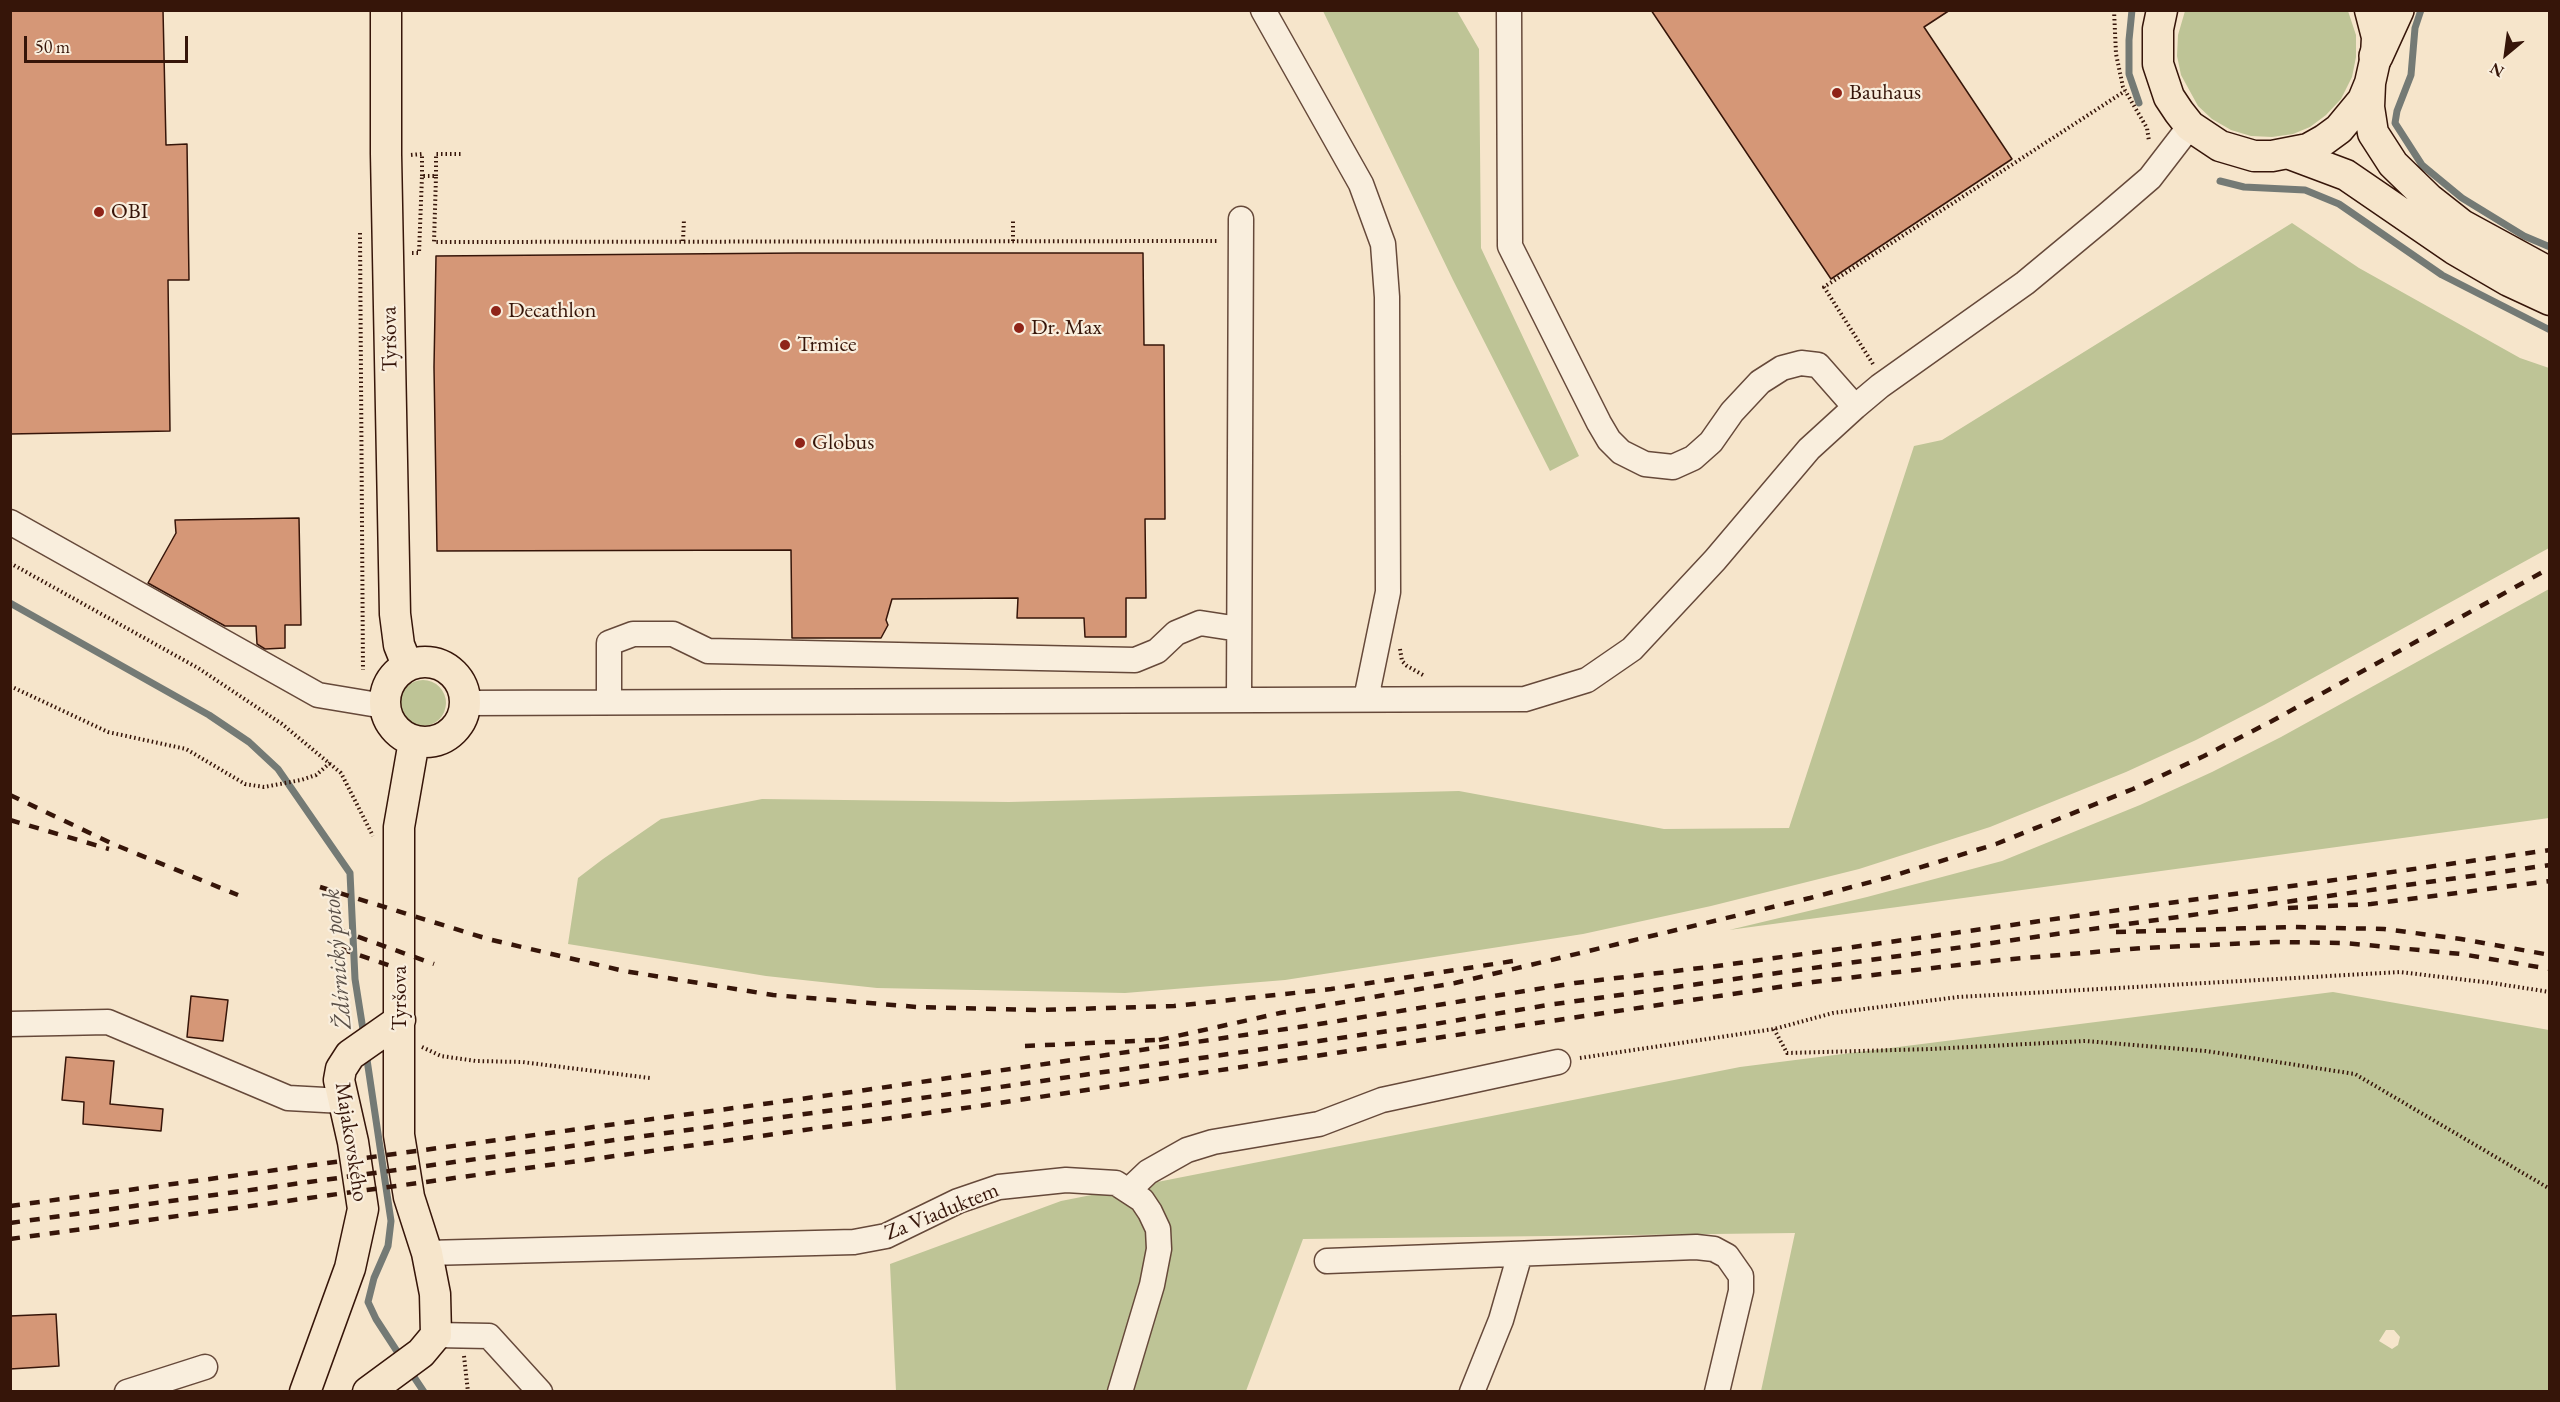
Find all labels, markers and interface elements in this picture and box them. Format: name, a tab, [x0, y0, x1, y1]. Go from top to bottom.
scale bar	[27, 24, 190, 62]
north arrow	[2476, 24, 2536, 84]
text: 50 m	[35, 35, 70, 58]
text: N	[2486, 58, 2508, 83]
place label: Bauhaus	[1849, 80, 1921, 106]
marker: Bauhaus	[1830, 86, 1844, 100]
place label: OBI	[111, 199, 148, 225]
marker: OBI	[92, 205, 106, 219]
place label: Decathlon	[508, 298, 596, 324]
marker: Decathlon	[489, 304, 503, 318]
street label: Tyršova	[376, 306, 404, 372]
place label: Dr. Max	[1031, 315, 1102, 341]
marker: Dr. Max	[1012, 321, 1026, 335]
place label: Trmice	[797, 332, 856, 358]
marker: Trmice	[778, 338, 792, 352]
place label: Globus	[812, 430, 874, 456]
marker: Globus	[793, 436, 807, 450]
water label: Ždírnický potok	[317, 887, 359, 1031]
street label: Tyršova	[387, 965, 413, 1031]
street label: Majakovského	[329, 1080, 373, 1204]
street label: Za Viaduktem	[881, 1177, 1003, 1247]

